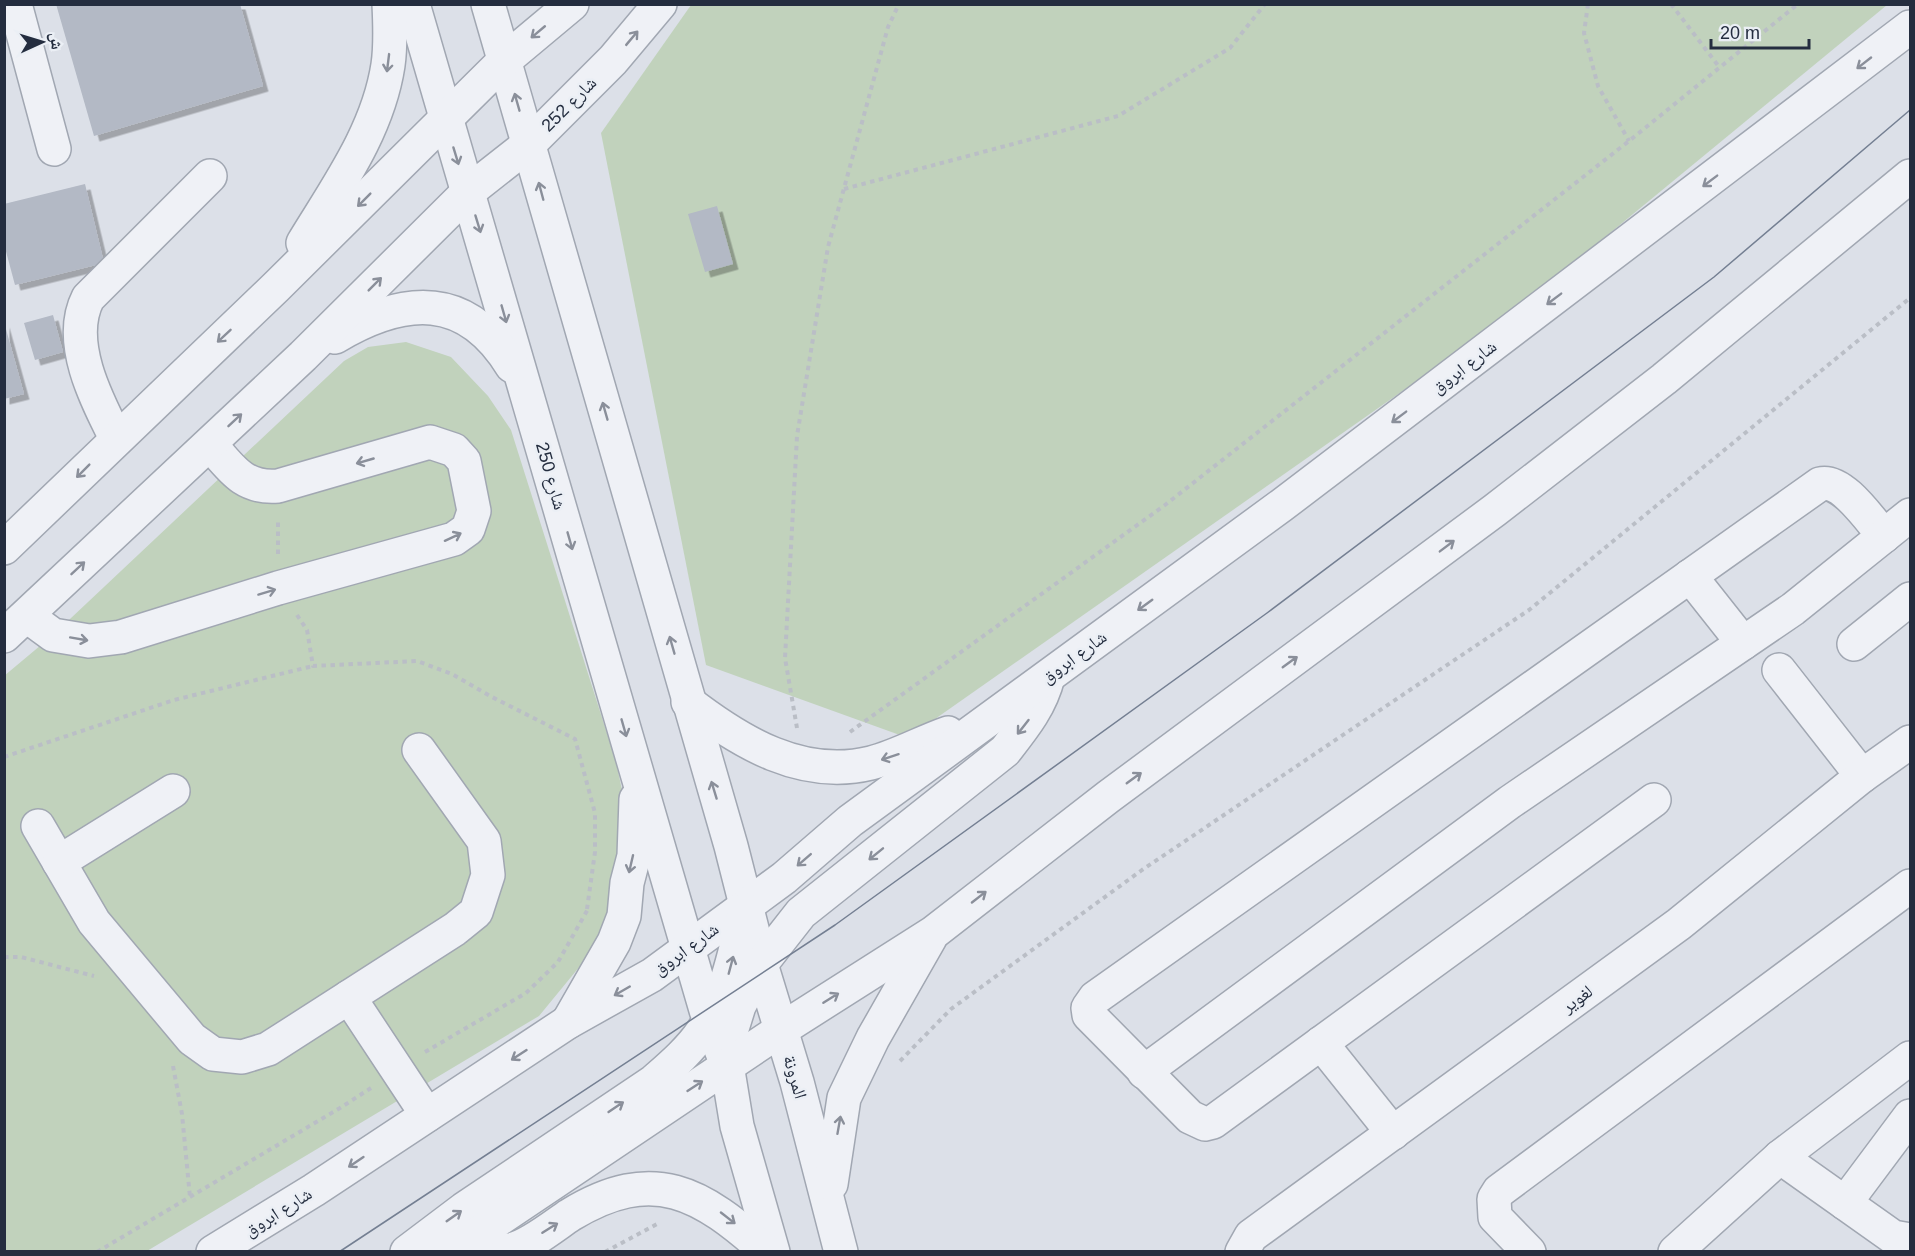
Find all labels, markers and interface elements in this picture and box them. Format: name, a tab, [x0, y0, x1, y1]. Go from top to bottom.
north arrow	[12, 12, 72, 72]
scale bar	[1711, 12, 1808, 50]
text: 20 m	[1720, 23, 1760, 43]
one-way arrow	[530, 25, 546, 38]
one-way arrow	[625, 31, 639, 46]
text: ش	[46, 32, 66, 50]
one-way arrow	[382, 52, 393, 72]
one-way arrow	[1857, 56, 1873, 69]
street label: شارع 252	[537, 72, 601, 136]
one-way arrow	[511, 93, 522, 112]
one-way arrow	[451, 146, 462, 165]
one-way arrow	[1702, 175, 1718, 188]
one-way arrow	[535, 182, 547, 201]
one-way arrow	[356, 193, 371, 207]
one-way arrow	[473, 215, 484, 234]
one-way arrow	[368, 276, 383, 291]
one-way arrow	[1546, 292, 1562, 305]
one-way arrow	[499, 304, 510, 323]
one-way arrow	[217, 329, 232, 343]
street label: شارع ابروق	[1428, 336, 1501, 399]
one-way arrow	[599, 402, 610, 421]
one-way arrow	[1391, 410, 1407, 423]
one-way arrow	[228, 412, 243, 427]
street label: شارع 250	[531, 440, 570, 512]
one-way arrow	[356, 456, 375, 467]
one-way arrow	[75, 463, 90, 478]
one-way arrow	[444, 531, 462, 543]
one-way arrow	[565, 531, 576, 550]
one-way arrow	[1439, 539, 1455, 552]
one-way arrow	[71, 561, 86, 575]
one-way arrow	[257, 586, 276, 597]
one-way arrow	[1137, 598, 1153, 611]
street label: شارع ابروق	[1037, 627, 1111, 688]
one-way arrow	[69, 634, 88, 645]
one-way arrow	[665, 636, 677, 655]
one-way arrow	[1282, 655, 1298, 668]
one-way arrow	[619, 718, 631, 737]
one-way arrow	[1017, 719, 1030, 735]
one-way arrow	[881, 752, 900, 763]
one-way arrow	[1125, 771, 1141, 784]
one-way arrow	[708, 781, 719, 800]
one-way arrow	[868, 848, 884, 861]
one-way arrow	[797, 853, 812, 867]
one-way arrow	[625, 854, 637, 873]
one-way arrow	[971, 890, 987, 903]
street label: شارع ابروق	[649, 919, 723, 980]
one-way arrow	[726, 956, 738, 975]
street label: لغوير	[1557, 981, 1596, 1018]
one-way arrow	[614, 986, 631, 998]
one-way arrow	[822, 991, 839, 1003]
one-way arrow	[510, 1048, 527, 1061]
street label: المرونة	[779, 1053, 811, 1101]
one-way arrow	[686, 1080, 703, 1092]
one-way arrow	[607, 1101, 624, 1114]
one-way arrow	[834, 1115, 845, 1135]
one-way arrow	[348, 1156, 365, 1168]
street label: شارع ابروق	[241, 1183, 316, 1241]
one-way arrow	[445, 1210, 461, 1223]
one-way arrow	[720, 1212, 736, 1225]
one-way arrow	[541, 1222, 558, 1234]

